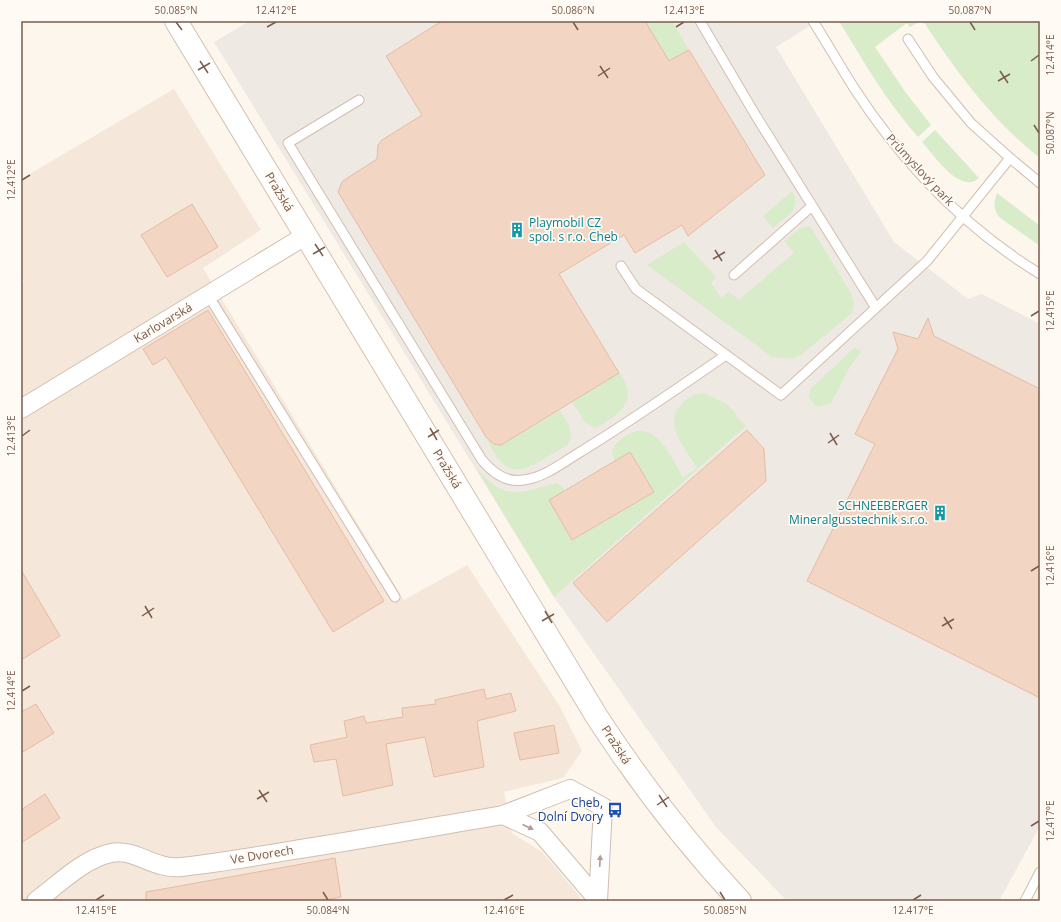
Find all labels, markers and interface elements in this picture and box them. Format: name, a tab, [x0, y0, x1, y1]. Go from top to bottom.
text: 50.085°N	[154, 3, 198, 17]
text: 12.412°E	[255, 3, 297, 17]
text: 50.086°N	[551, 3, 595, 17]
text: 12.413°E	[663, 3, 705, 17]
text: 50.087°N	[948, 3, 992, 17]
text: 12.414°E	[1043, 34, 1057, 76]
text: 50.087°N	[1043, 111, 1057, 155]
street label: Průmyslový park	[882, 130, 959, 210]
text: 12.412°E	[4, 159, 18, 201]
street label: Pražská	[261, 169, 298, 215]
place label: Playmobil CZ spol. s r.o. Cheb	[529, 214, 618, 245]
building icon: Playmobil CZ spol. s r.o. Cheb	[508, 221, 526, 239]
text: 12.415°E	[1043, 290, 1057, 332]
street label: Karlovarská	[130, 298, 195, 347]
text: 12.413°E	[4, 415, 18, 457]
street label: Pražská	[429, 446, 466, 492]
place label: SCHNEEBERGER Mineralgusstechnik s.r.o.	[789, 497, 929, 528]
building icon: SCHNEEBERGER Mineralgusstechnik s.r.o.	[931, 504, 949, 522]
text: 12.416°E	[1043, 545, 1057, 587]
text: 12.414°E	[4, 670, 18, 712]
street label: Pražská	[598, 722, 635, 767]
place label: Cheb, Dolní Dvory	[538, 794, 604, 825]
text: 12.417°E	[1043, 800, 1057, 842]
bus stop icon: Cheb, Dolní Dvory	[606, 801, 624, 819]
one-way arrow	[523, 824, 535, 830]
street label: Ve Dvorech	[229, 841, 295, 868]
one-way arrow	[597, 854, 603, 867]
text: 12.415°E	[75, 903, 117, 917]
text: 50.084°N	[306, 903, 350, 917]
text: 12.416°E	[483, 903, 525, 917]
text: 50.085°N	[703, 903, 747, 917]
text: 12.417°E	[892, 903, 934, 917]

